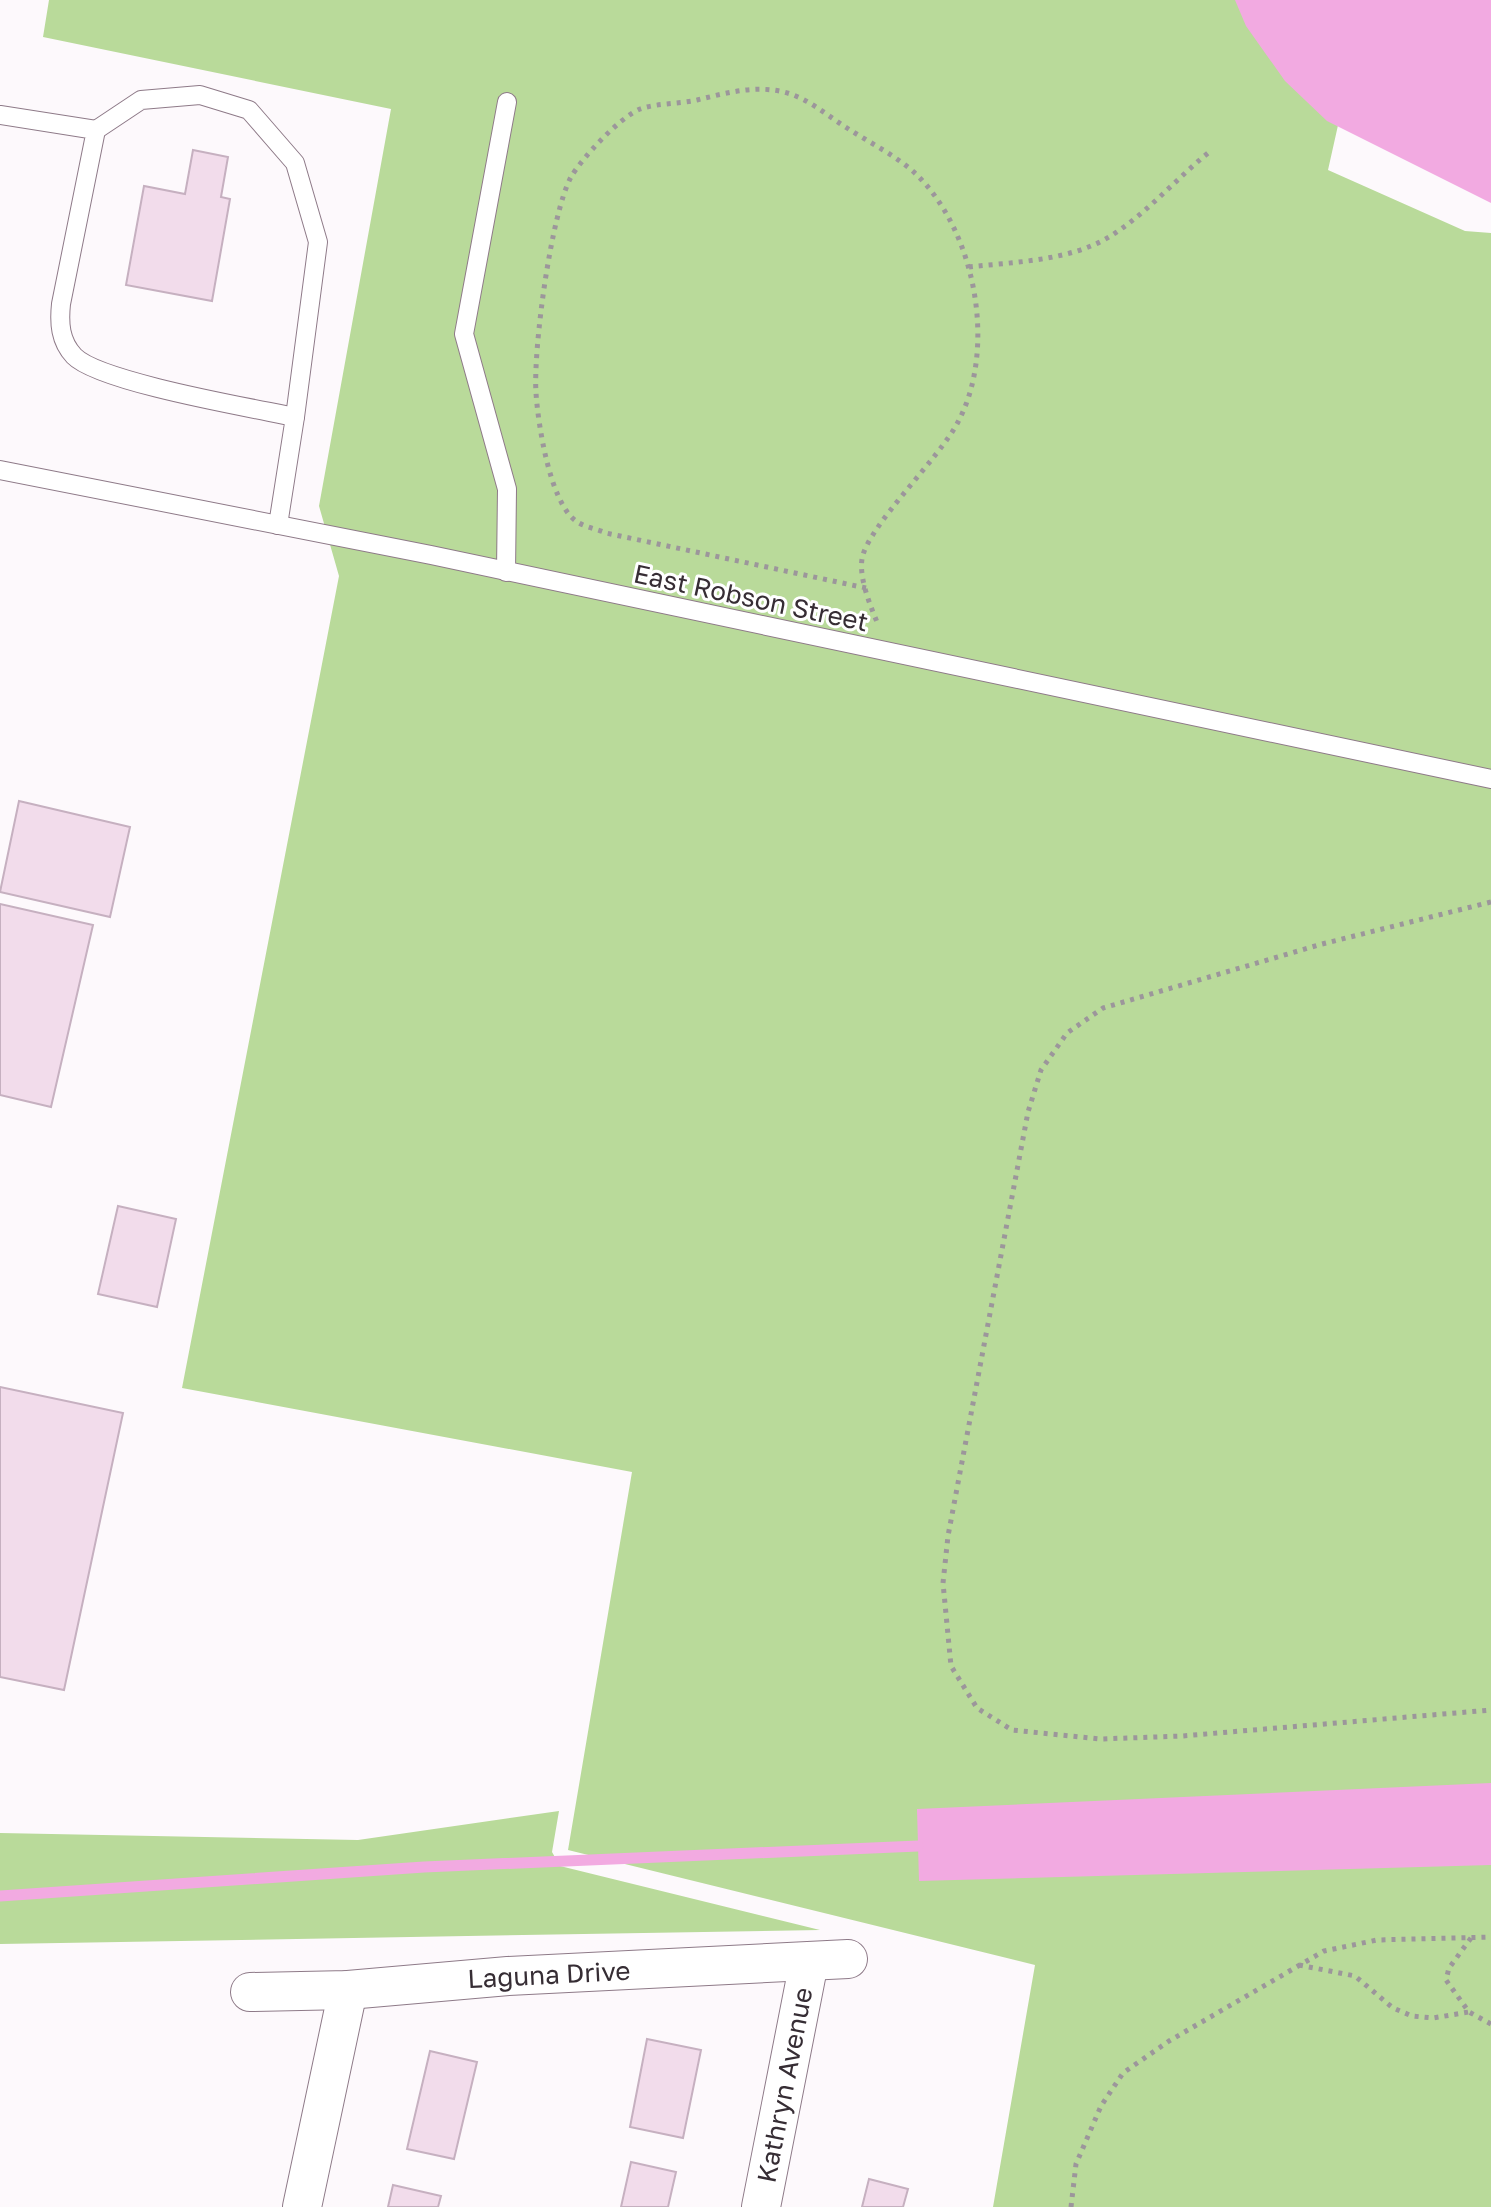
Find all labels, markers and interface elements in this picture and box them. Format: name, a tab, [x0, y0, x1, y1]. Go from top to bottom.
street label: East Robson Street	[631, 558, 871, 637]
street label: Laguna Drive	[467, 1955, 631, 1994]
street label: Kathryn Avenue	[750, 1985, 819, 2185]

